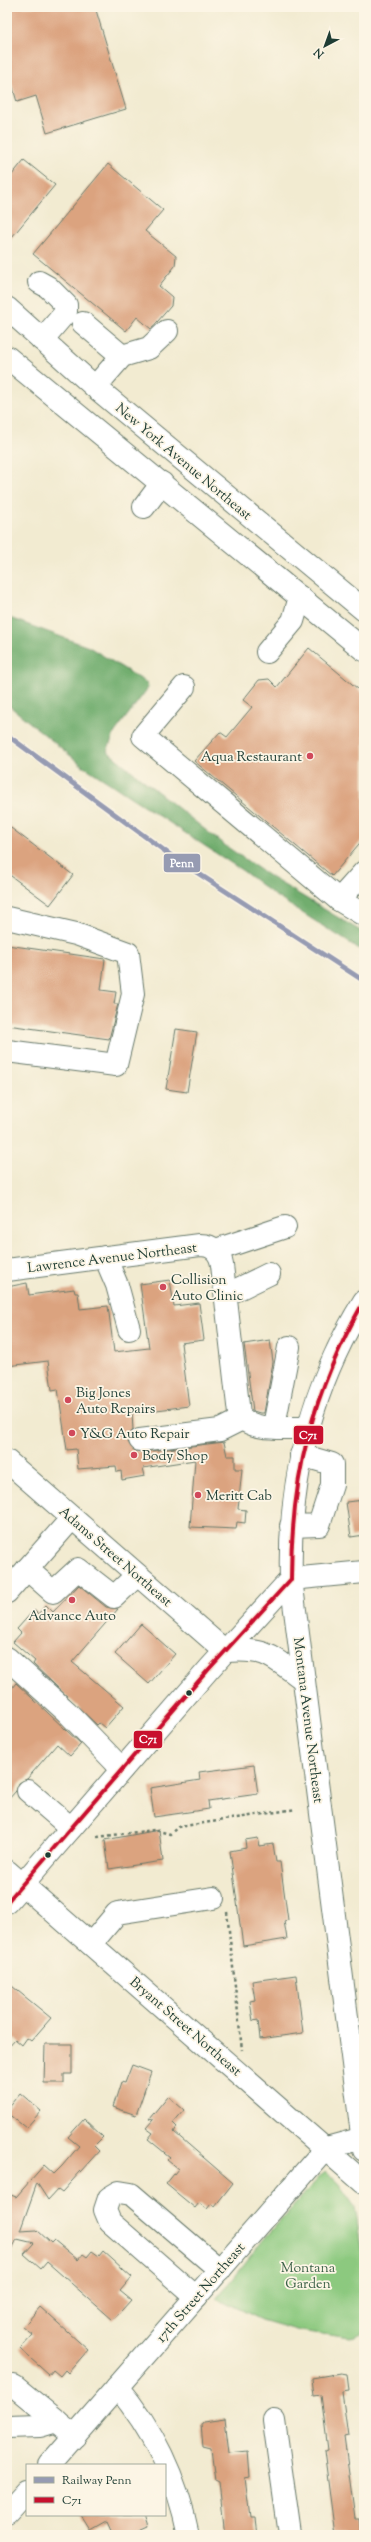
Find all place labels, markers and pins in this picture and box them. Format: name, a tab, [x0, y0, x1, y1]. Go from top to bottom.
place label: Aqua Restaurant	[201, 748, 302, 768]
marker: Aqua Restaurant	[305, 751, 315, 761]
place label: Collision Auto Clinic	[171, 1271, 243, 1307]
marker: Collision Auto Clinic	[158, 1282, 168, 1292]
place label: Big Jones Auto Repairs	[76, 1384, 155, 1420]
marker: Big Jones Auto Repairs	[63, 1395, 73, 1405]
place label: Y&G Auto Repair	[80, 1425, 190, 1445]
marker: Y&G Auto Repair	[67, 1428, 77, 1438]
place label: Body Shop	[142, 1447, 208, 1467]
marker: Body Shop	[129, 1450, 139, 1460]
place label: Meritt Cab	[206, 1487, 272, 1507]
marker: Meritt Cab	[193, 1490, 203, 1500]
marker: Advance Auto	[67, 1595, 77, 1605]
place label: Advance Auto	[28, 1607, 116, 1627]
unlabelled marker	[184, 1688, 194, 1698]
unlabelled marker	[43, 1850, 53, 1860]

